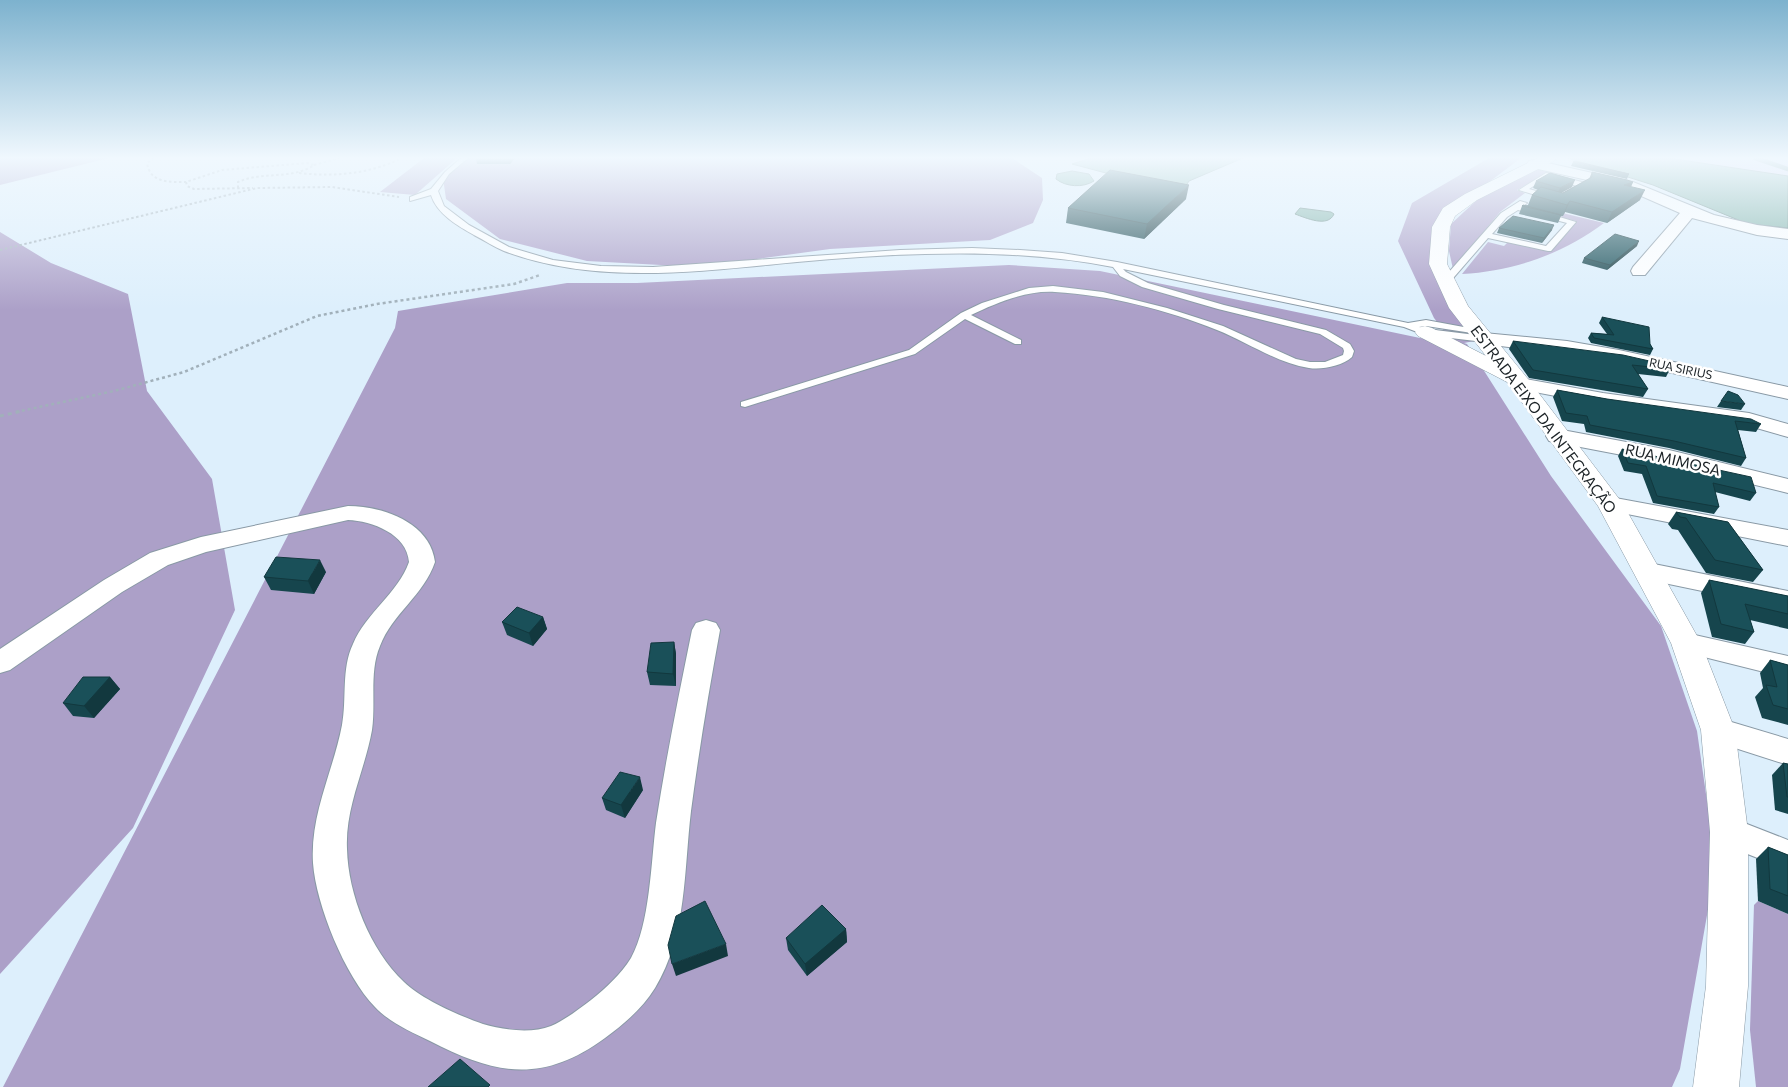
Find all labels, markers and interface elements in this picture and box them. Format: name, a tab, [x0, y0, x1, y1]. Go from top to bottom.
street label: ESTRADA EIXO DA INTEGRAÇÃO	[1467, 322, 1621, 516]
street label: RUA SIRIUS	[1648, 354, 1714, 382]
street label: RUA MIMOSA	[1623, 439, 1723, 479]

